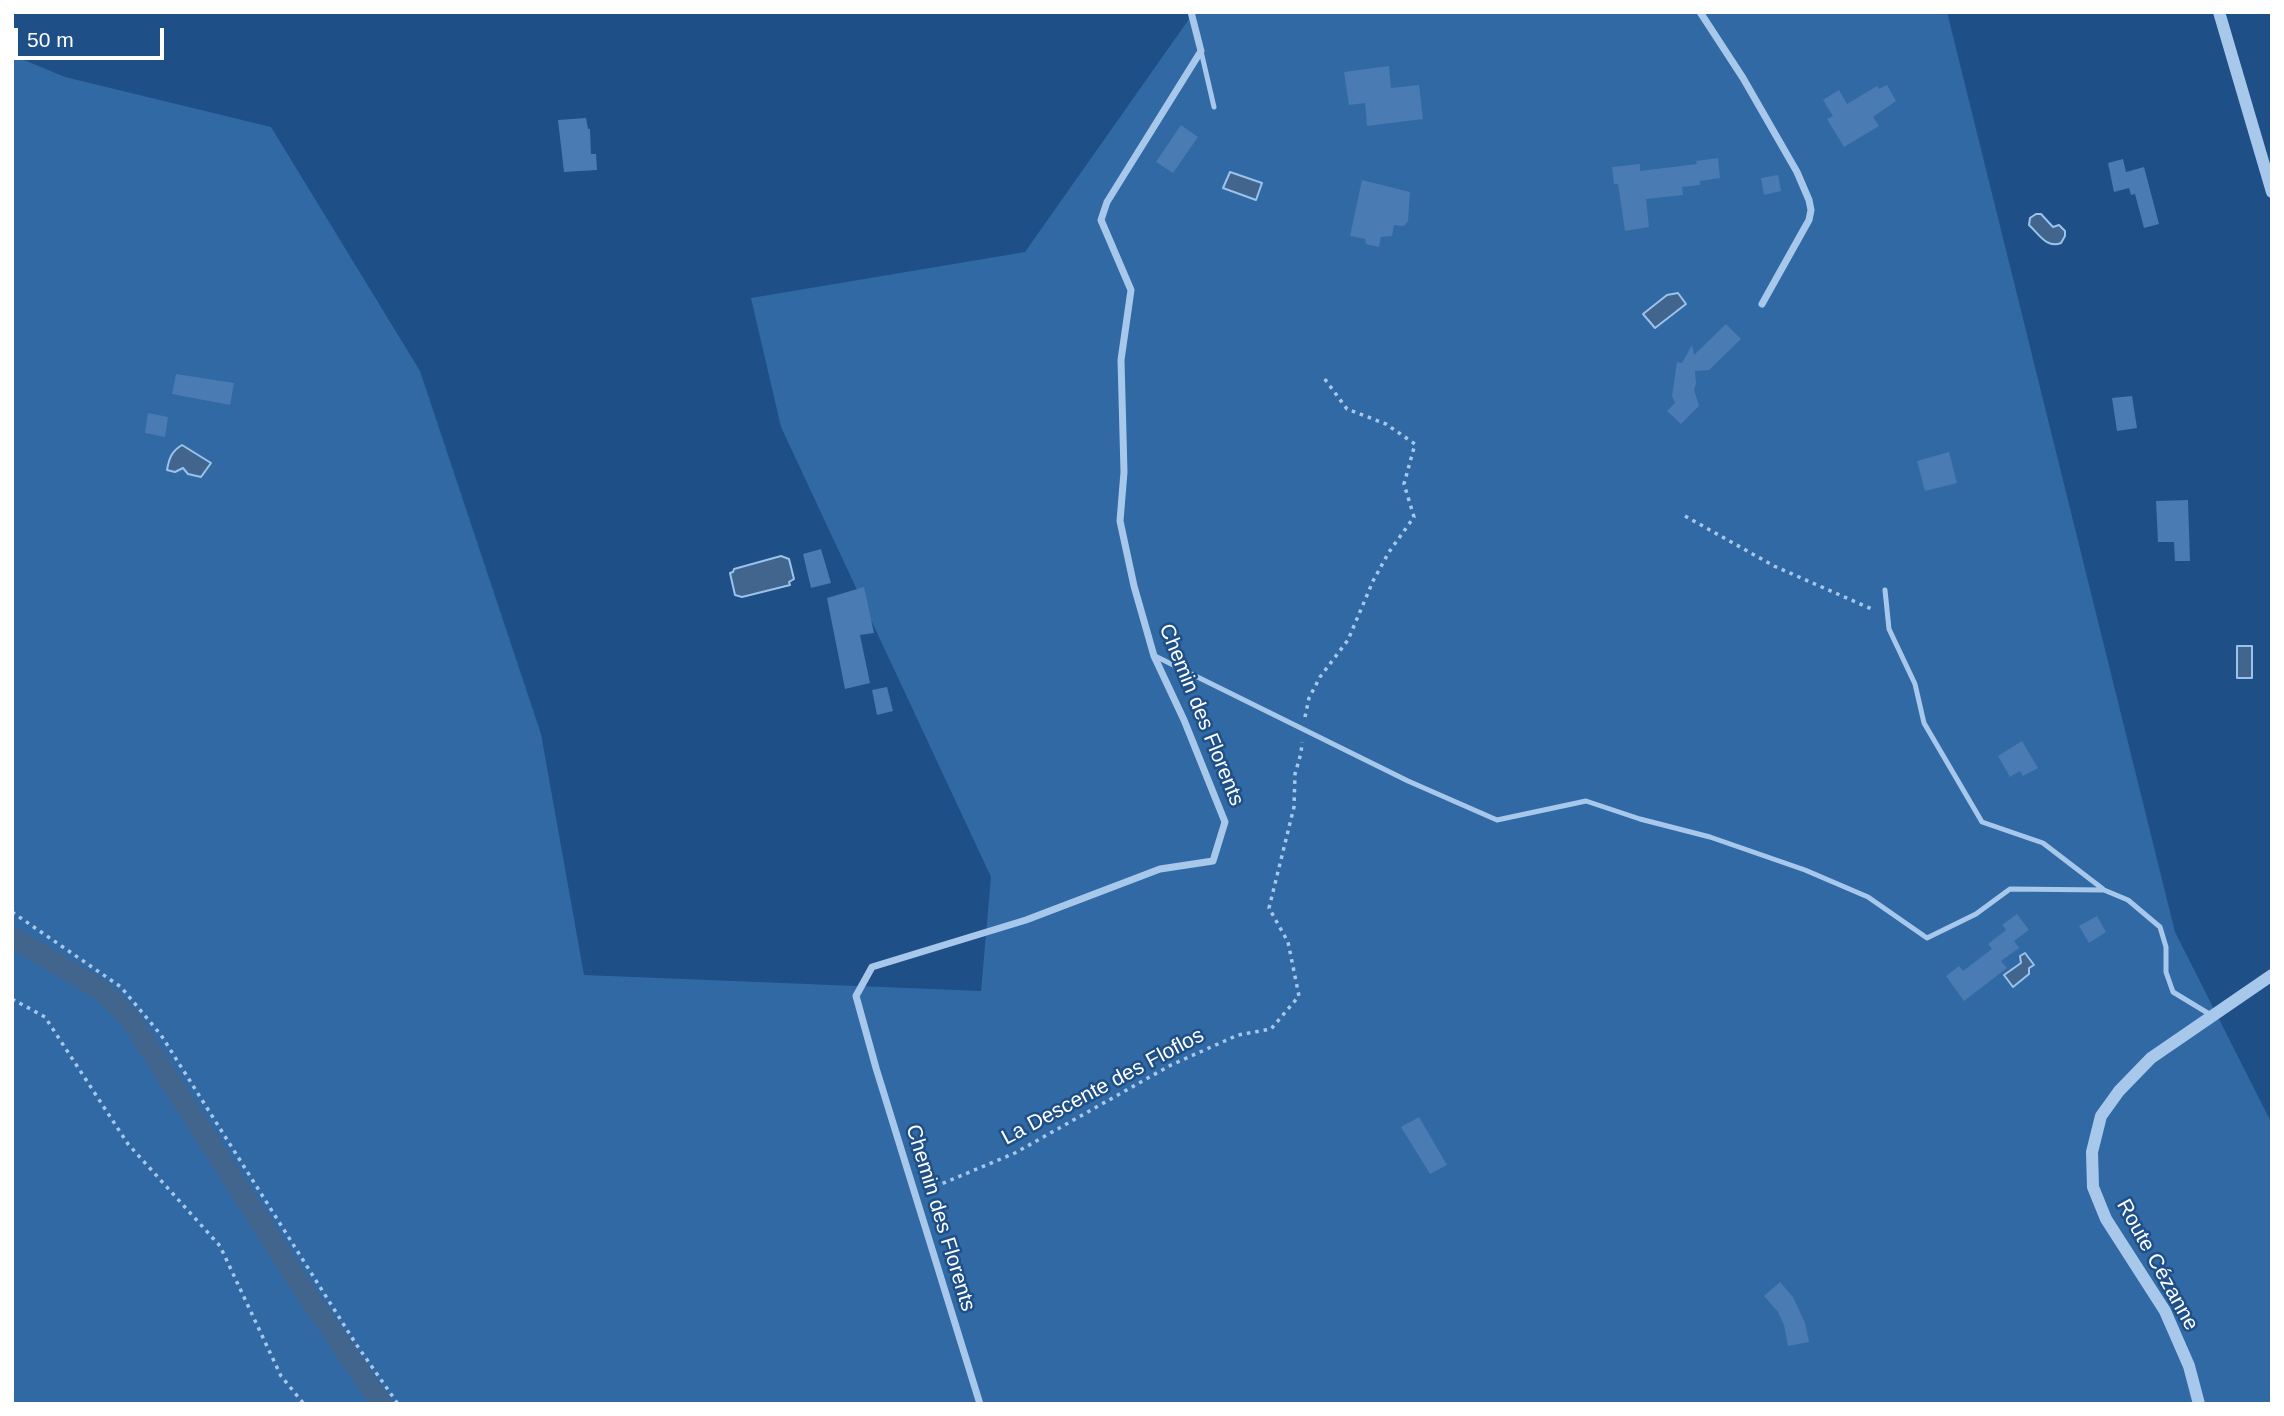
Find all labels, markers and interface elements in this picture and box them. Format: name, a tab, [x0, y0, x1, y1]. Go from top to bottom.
scale bar	[18, 14, 168, 58]
text: 50 m	[27, 28, 74, 51]
street label: Chemin des Florents	[1153, 620, 1249, 810]
street label: La Descente des Floflos	[998, 1023, 1208, 1151]
street label: Chemin des Florents	[900, 1122, 980, 1314]
street label: Route Cézanne	[2111, 1195, 2203, 1335]

